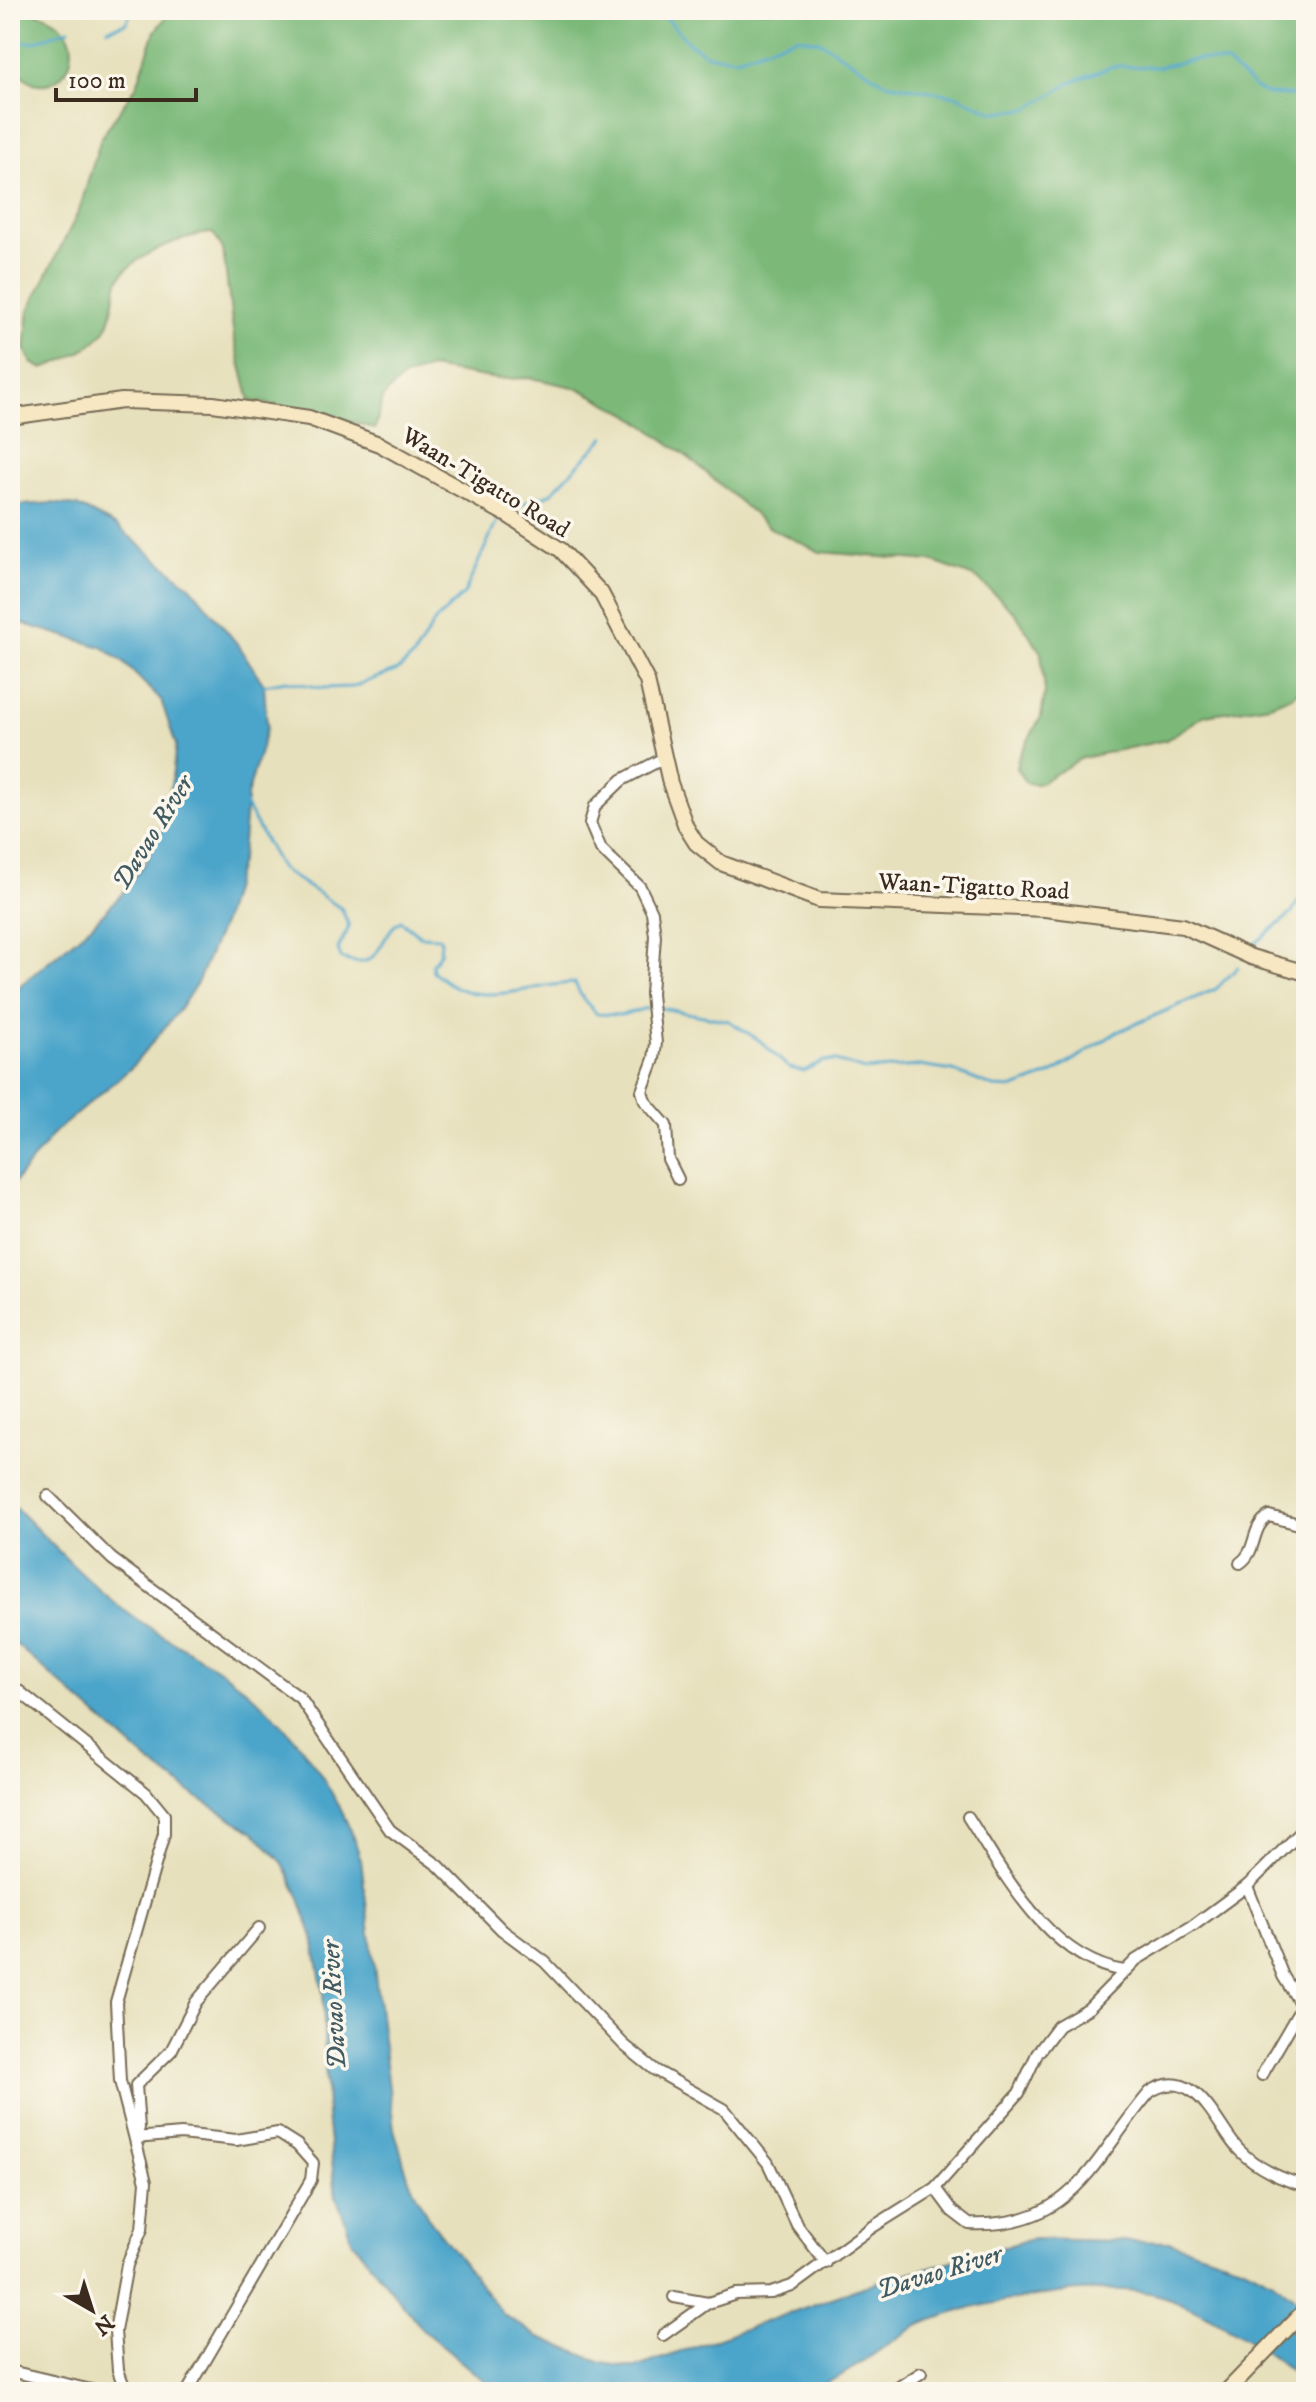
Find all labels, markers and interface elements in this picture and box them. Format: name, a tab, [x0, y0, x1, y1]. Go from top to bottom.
scale bar	[56, 52, 196, 102]
text: 100 m	[68, 66, 126, 96]
street label: Waan-Tigatto Road	[395, 420, 575, 545]
water label: Davao River	[105, 768, 202, 896]
street label: Waan-Tigatto Road	[877, 867, 1070, 907]
water label: Davao River	[315, 1938, 354, 2070]
water label: Davao River	[873, 2237, 1008, 2307]
north arrow	[52, 2270, 132, 2350]
text: N	[88, 2308, 119, 2341]

